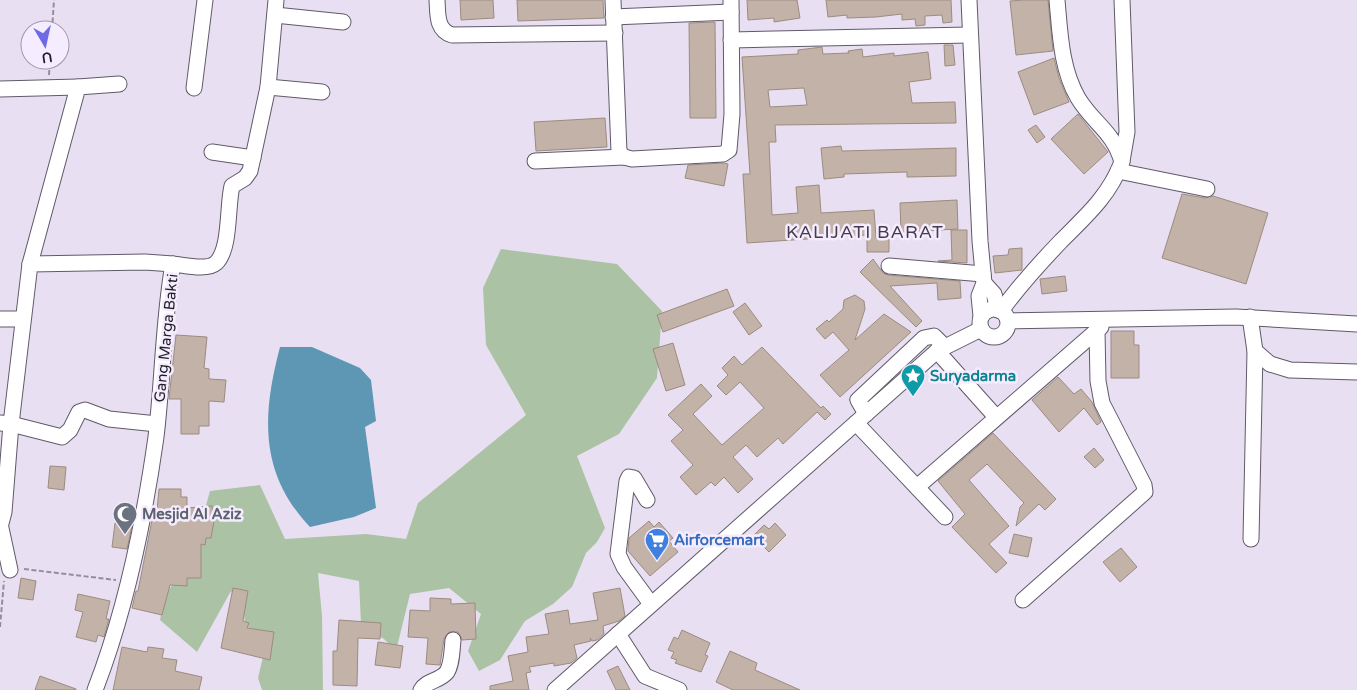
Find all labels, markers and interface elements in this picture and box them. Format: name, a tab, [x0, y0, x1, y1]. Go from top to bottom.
north arrow	[20, 20, 70, 70]
text: U	[40, 48, 54, 67]
district label: KALIJATI BARAT	[786, 221, 944, 243]
street label: Gang Marga Bakti	[150, 273, 182, 403]
place icon: Suryadarma	[900, 363, 926, 397]
place label: Suryadarma	[930, 367, 1016, 386]
mosque icon: Mesjid Al Aziz	[112, 501, 138, 535]
place label: Mesjid Al Aziz	[142, 505, 242, 524]
supermarket icon: Airforcemart	[644, 527, 670, 561]
place label: Airforcemart	[674, 531, 765, 549]

